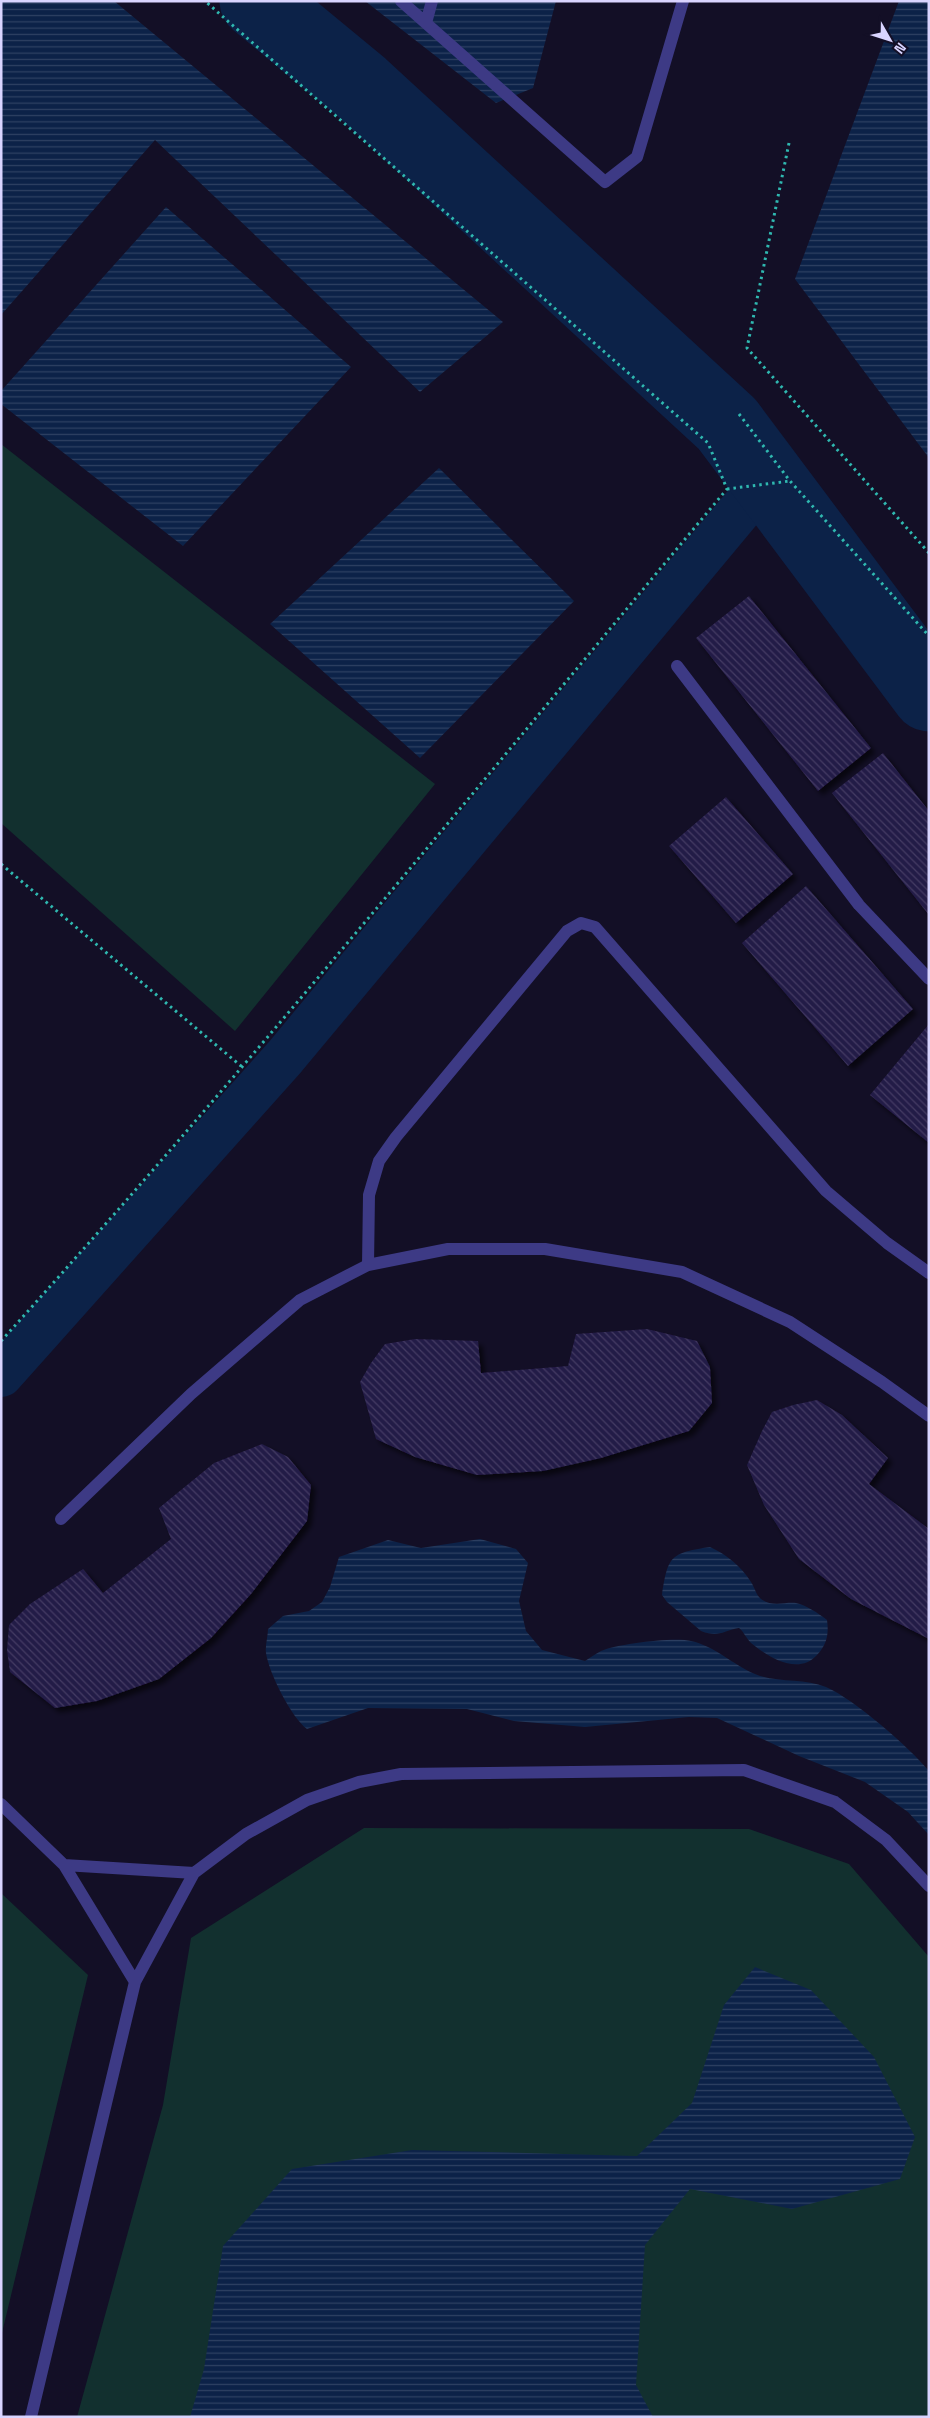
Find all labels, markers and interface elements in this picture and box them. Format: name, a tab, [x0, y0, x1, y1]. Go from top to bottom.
north arrow	[865, 15, 915, 65]
text: N	[890, 39, 910, 57]

